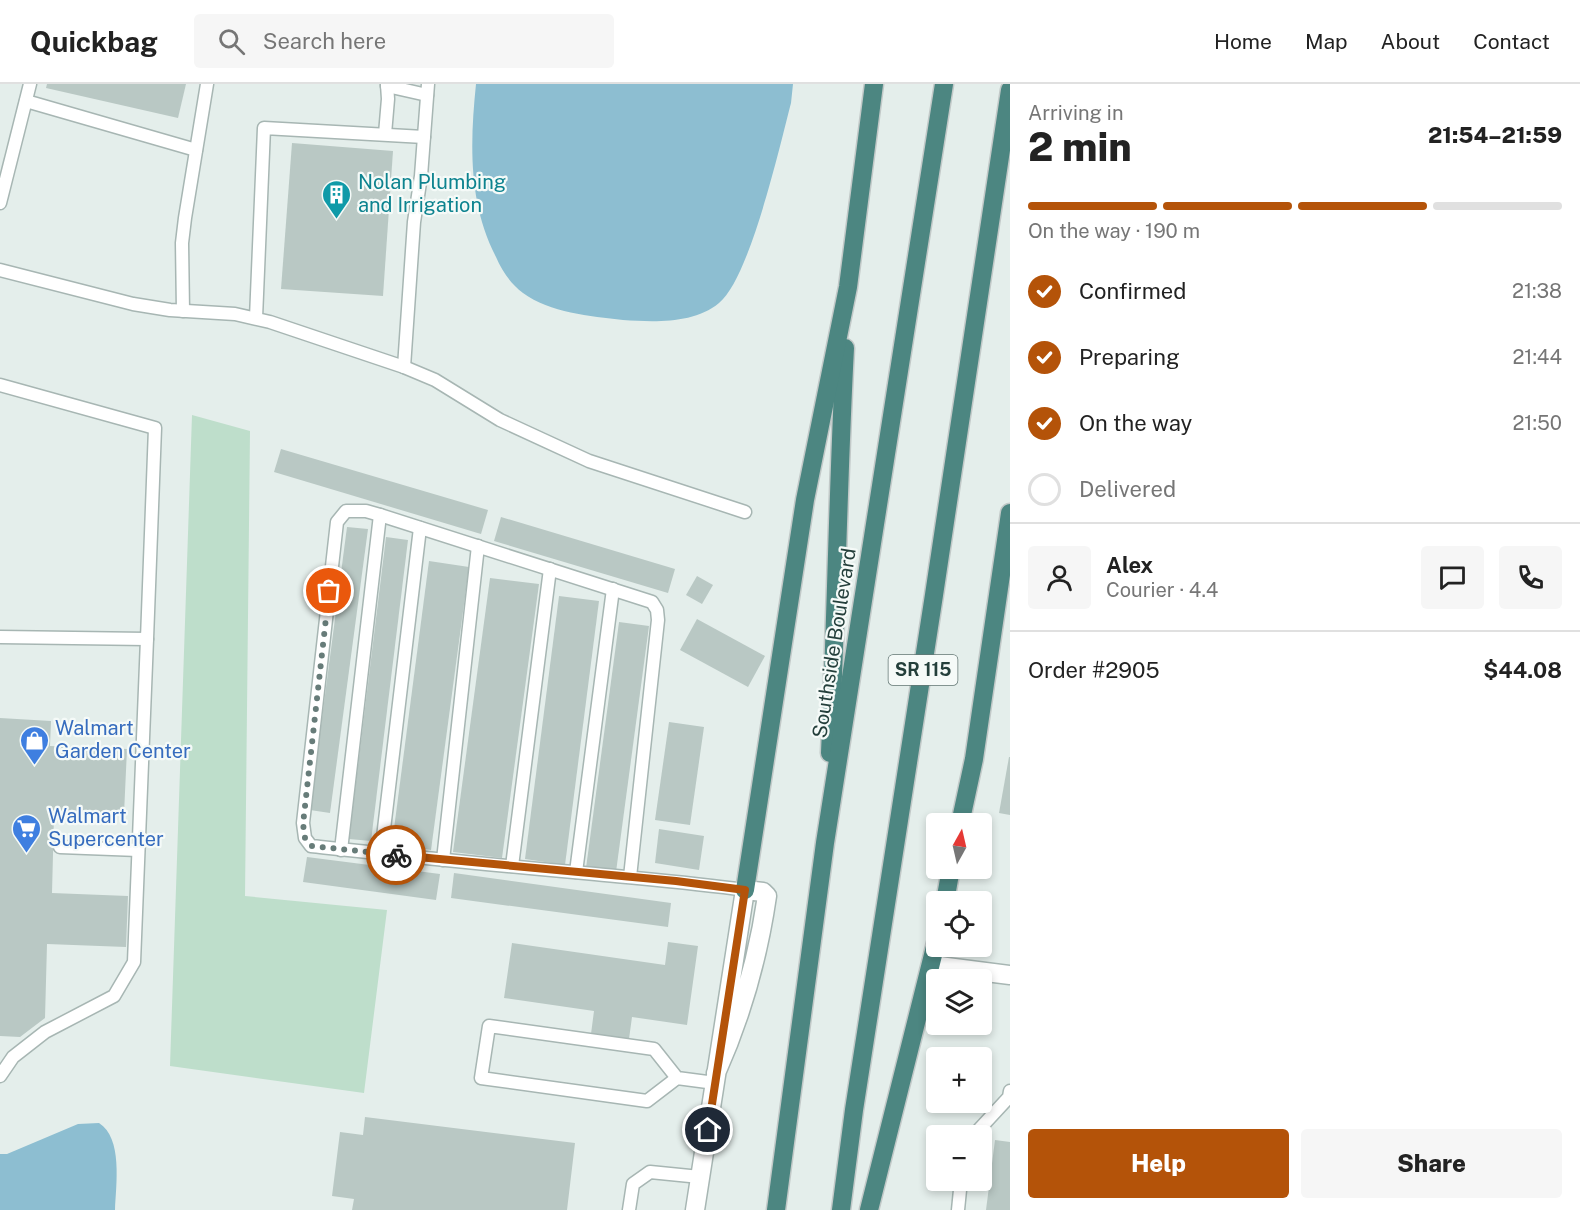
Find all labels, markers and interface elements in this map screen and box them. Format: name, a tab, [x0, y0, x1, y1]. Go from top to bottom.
search box	[194, 14, 614, 68]
text: Quickbag	[30, 25, 158, 58]
icon: search	[215, 25, 248, 58]
text: Search here	[263, 28, 386, 54]
text: Home	[1214, 29, 1272, 54]
text: Map	[1305, 29, 1348, 54]
text: About	[1381, 29, 1440, 54]
text: Contact	[1473, 29, 1550, 54]
text: Arriving in	[1028, 101, 1123, 125]
text: 21:54–21:59	[1428, 122, 1562, 148]
text: 2 min	[1028, 124, 1132, 170]
place label: Nolan Plumbing and Irrigation	[358, 170, 506, 217]
building icon: Nolan Plumbing and Irrigation	[321, 178, 353, 220]
text: On the way · 190 m	[1028, 219, 1200, 243]
icon: check	[1028, 275, 1061, 308]
text: Confirmed	[1079, 278, 1186, 304]
text: 21:38	[1512, 279, 1562, 303]
icon: check	[1028, 341, 1061, 374]
text: Preparing	[1079, 344, 1180, 370]
text: 21:44	[1512, 345, 1562, 369]
icon: check	[1028, 407, 1061, 440]
text: On the way	[1079, 410, 1192, 436]
text: 21:50	[1512, 411, 1562, 435]
text: Delivered	[1079, 476, 1176, 502]
street label: Southside Boulevard	[807, 546, 861, 740]
button: person	[1028, 546, 1091, 609]
button: chat	[1421, 546, 1484, 609]
button: phone	[1499, 546, 1562, 609]
text: Alex	[1106, 552, 1153, 578]
pin	[303, 565, 354, 616]
icon: bag	[312, 574, 345, 607]
text: Courier · 4.4	[1106, 578, 1218, 602]
road number: SR 115	[888, 655, 958, 685]
text: Order #2905	[1028, 657, 1159, 683]
text: $44.08	[1483, 657, 1562, 683]
place label: Walmart Garden Center	[55, 716, 191, 763]
shop icon: Walmart Garden Center	[18, 724, 50, 766]
place label: Walmart Supercenter	[48, 804, 164, 851]
supermarket icon: Walmart Supercenter	[11, 812, 43, 854]
north arrow	[926, 813, 992, 879]
map controls	[926, 813, 992, 1191]
courier	[366, 825, 426, 885]
icon: bike	[380, 839, 413, 872]
button: locate	[926, 891, 992, 957]
button: layers	[926, 969, 992, 1035]
button: +	[926, 1047, 992, 1113]
pin	[682, 1104, 733, 1155]
icon: home	[691, 1113, 724, 1146]
button: −	[926, 1125, 992, 1191]
button: Help	[1028, 1129, 1289, 1198]
button: Share	[1301, 1129, 1562, 1198]

